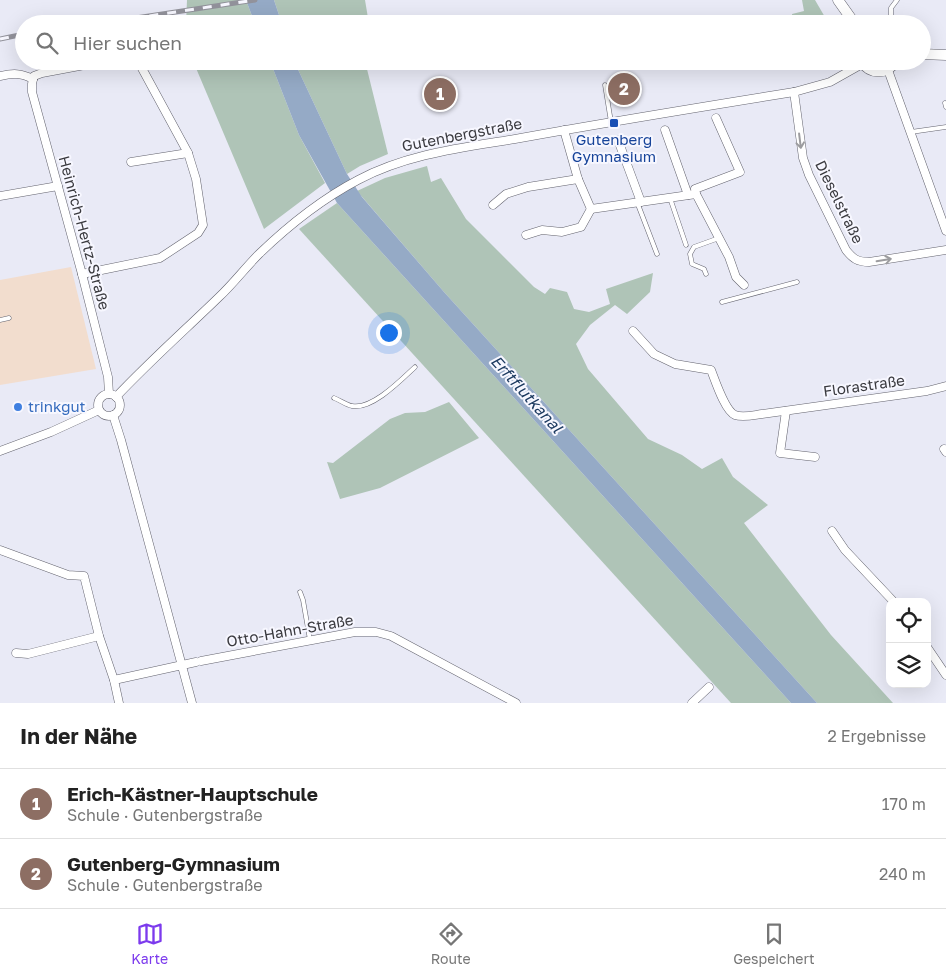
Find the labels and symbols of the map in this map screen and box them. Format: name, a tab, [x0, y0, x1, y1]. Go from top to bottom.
pin: 2	[608, 70, 640, 108]
pin: 1	[424, 75, 456, 113]
street label: Gutenbergstraße	[400, 113, 524, 154]
marker: Gutenberg Gymnasium	[608, 117, 620, 129]
place label: Gutenberg Gymnasium	[572, 130, 656, 165]
one-way arrow	[795, 132, 805, 148]
street label: Heinrich-Hertz-Straße	[56, 154, 114, 312]
street label: Dieselstraße	[812, 157, 868, 246]
one-way arrow	[876, 255, 892, 265]
your location	[376, 320, 402, 346]
water label: Erftflutkanal	[487, 351, 568, 438]
street label: Florastraße	[822, 370, 906, 400]
place label: trinkgut	[28, 397, 86, 415]
marker: trinkgut	[12, 401, 24, 413]
street label: Otto-Hahn-Straße	[225, 610, 355, 650]

